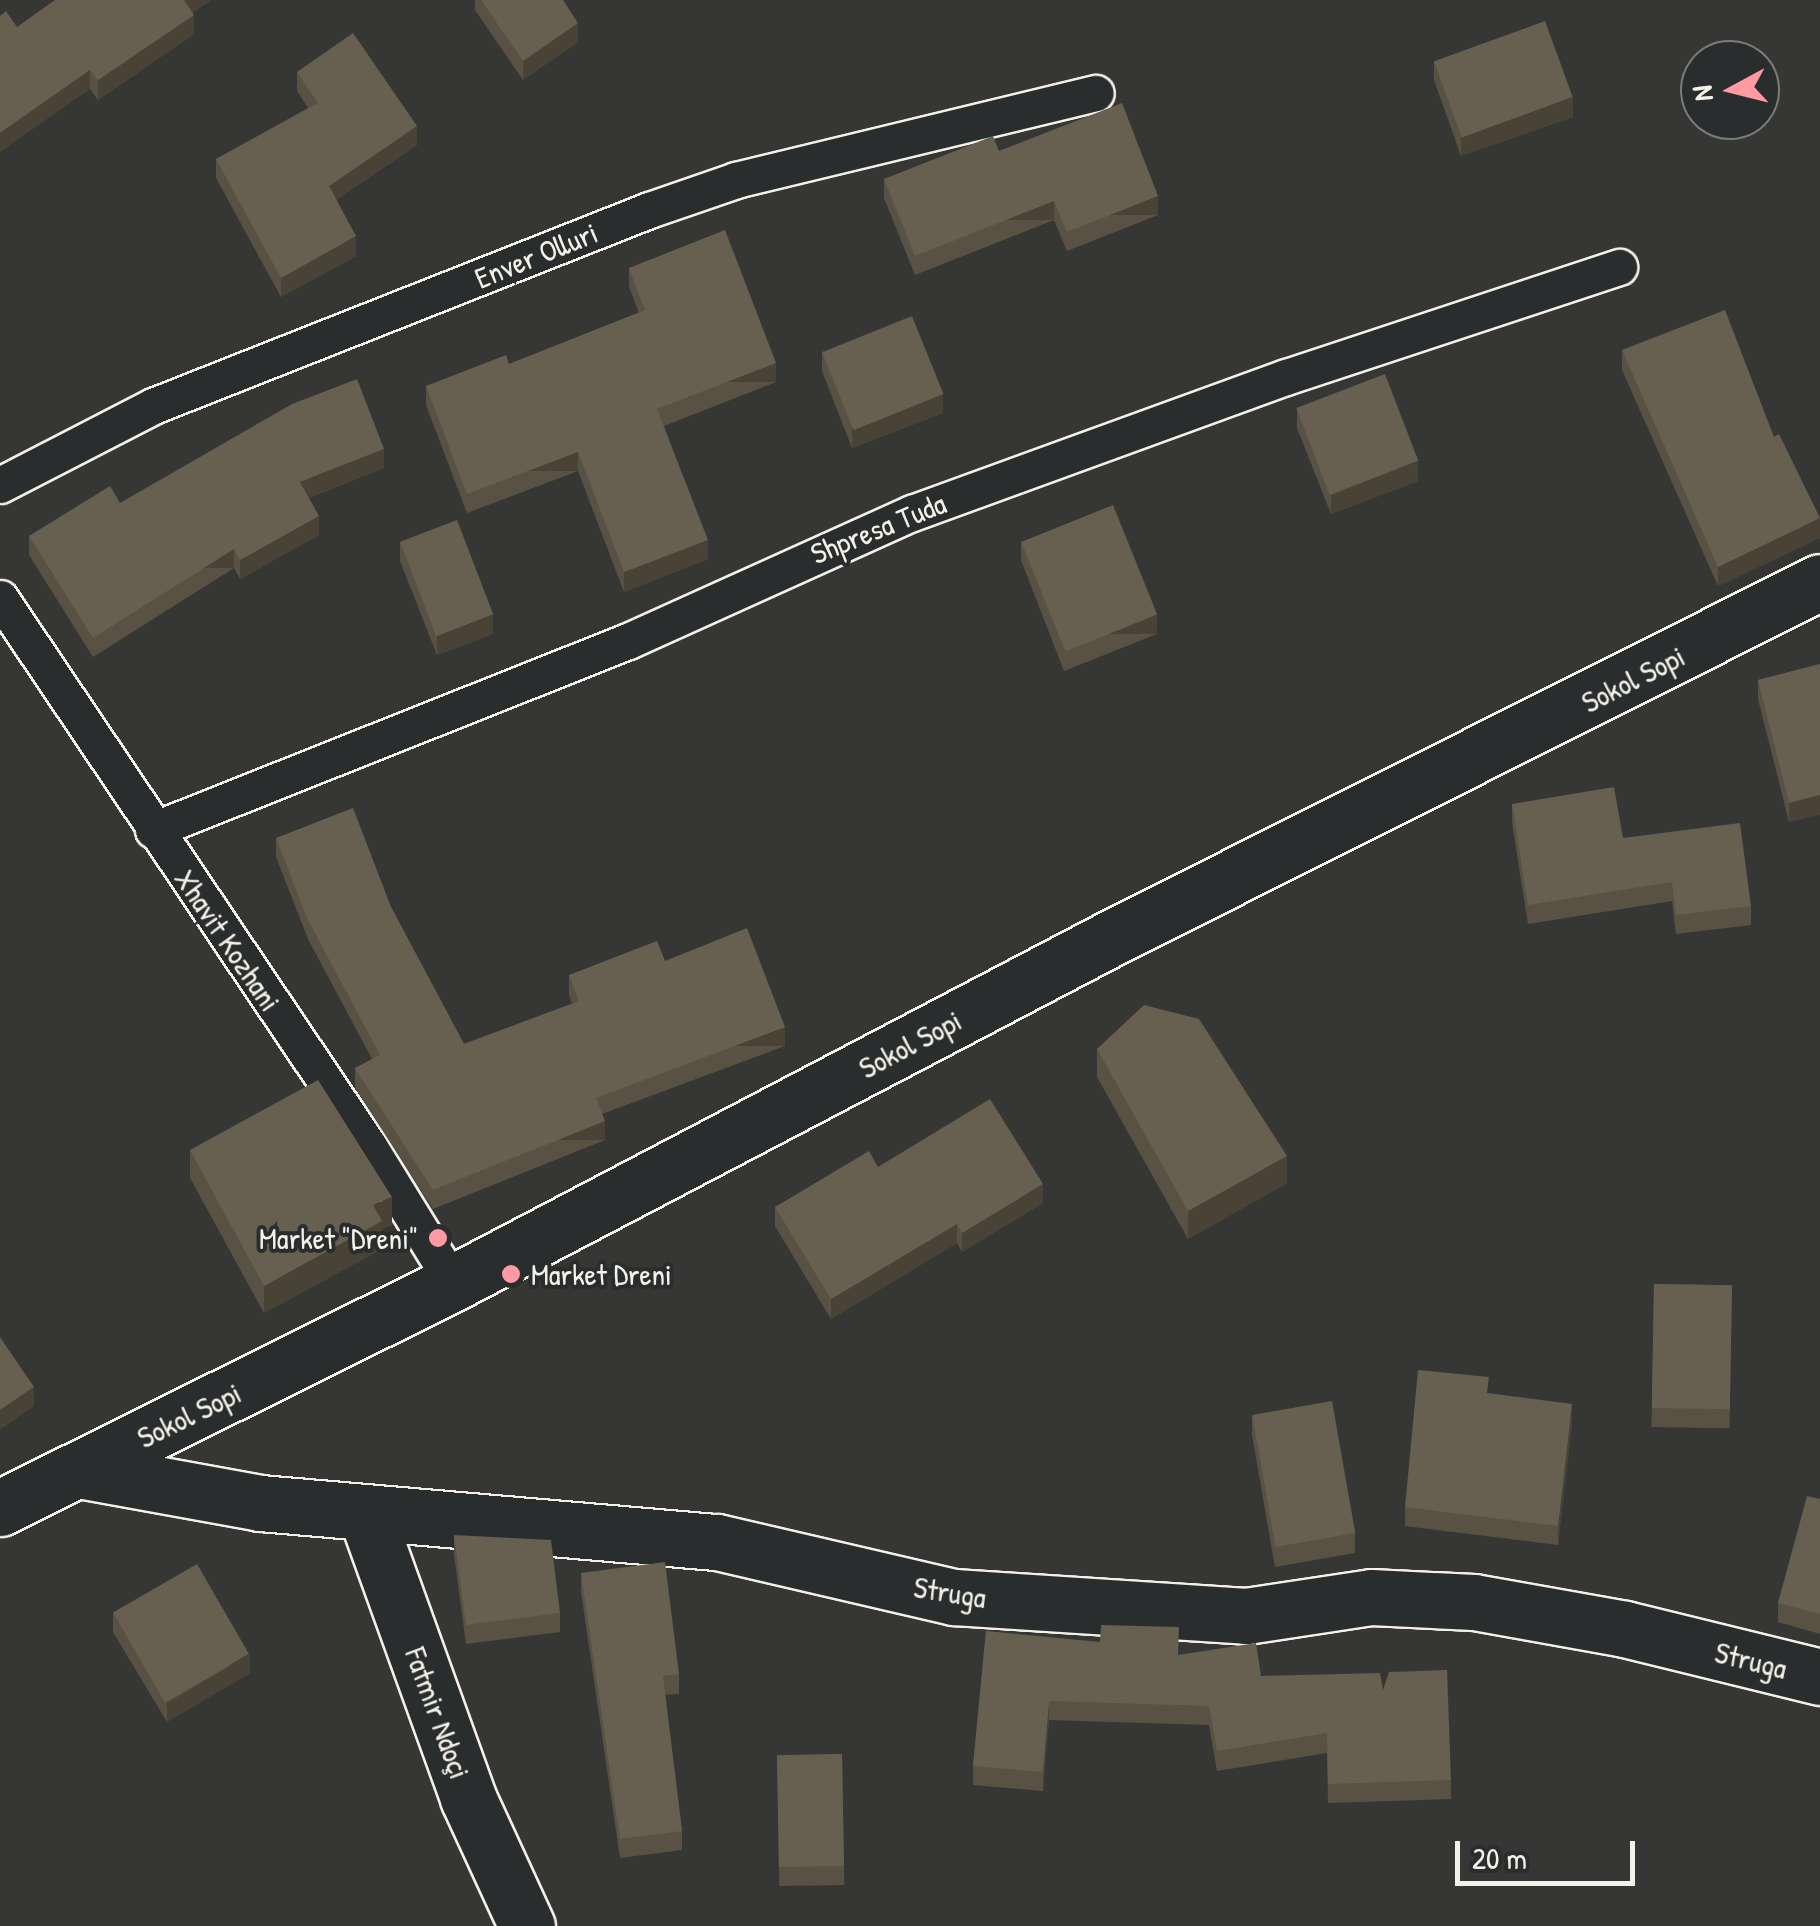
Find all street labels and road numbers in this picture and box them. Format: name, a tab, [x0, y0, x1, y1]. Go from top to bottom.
street label: Enver Olluri	[469, 214, 603, 296]
street label: Shpresa Tuda	[805, 485, 951, 571]
street label: Sokol Sopi	[1576, 638, 1690, 720]
street label: Xhavit Kozhani	[167, 862, 289, 1018]
street label: Sokol Sopi	[853, 1002, 967, 1086]
street label: Sokol Sopi	[131, 1375, 247, 1455]
street label: Struga	[911, 1569, 989, 1615]
street label: Struga	[1711, 1634, 1791, 1686]
street label: Fatmir Ndoçi	[398, 1642, 478, 1784]

